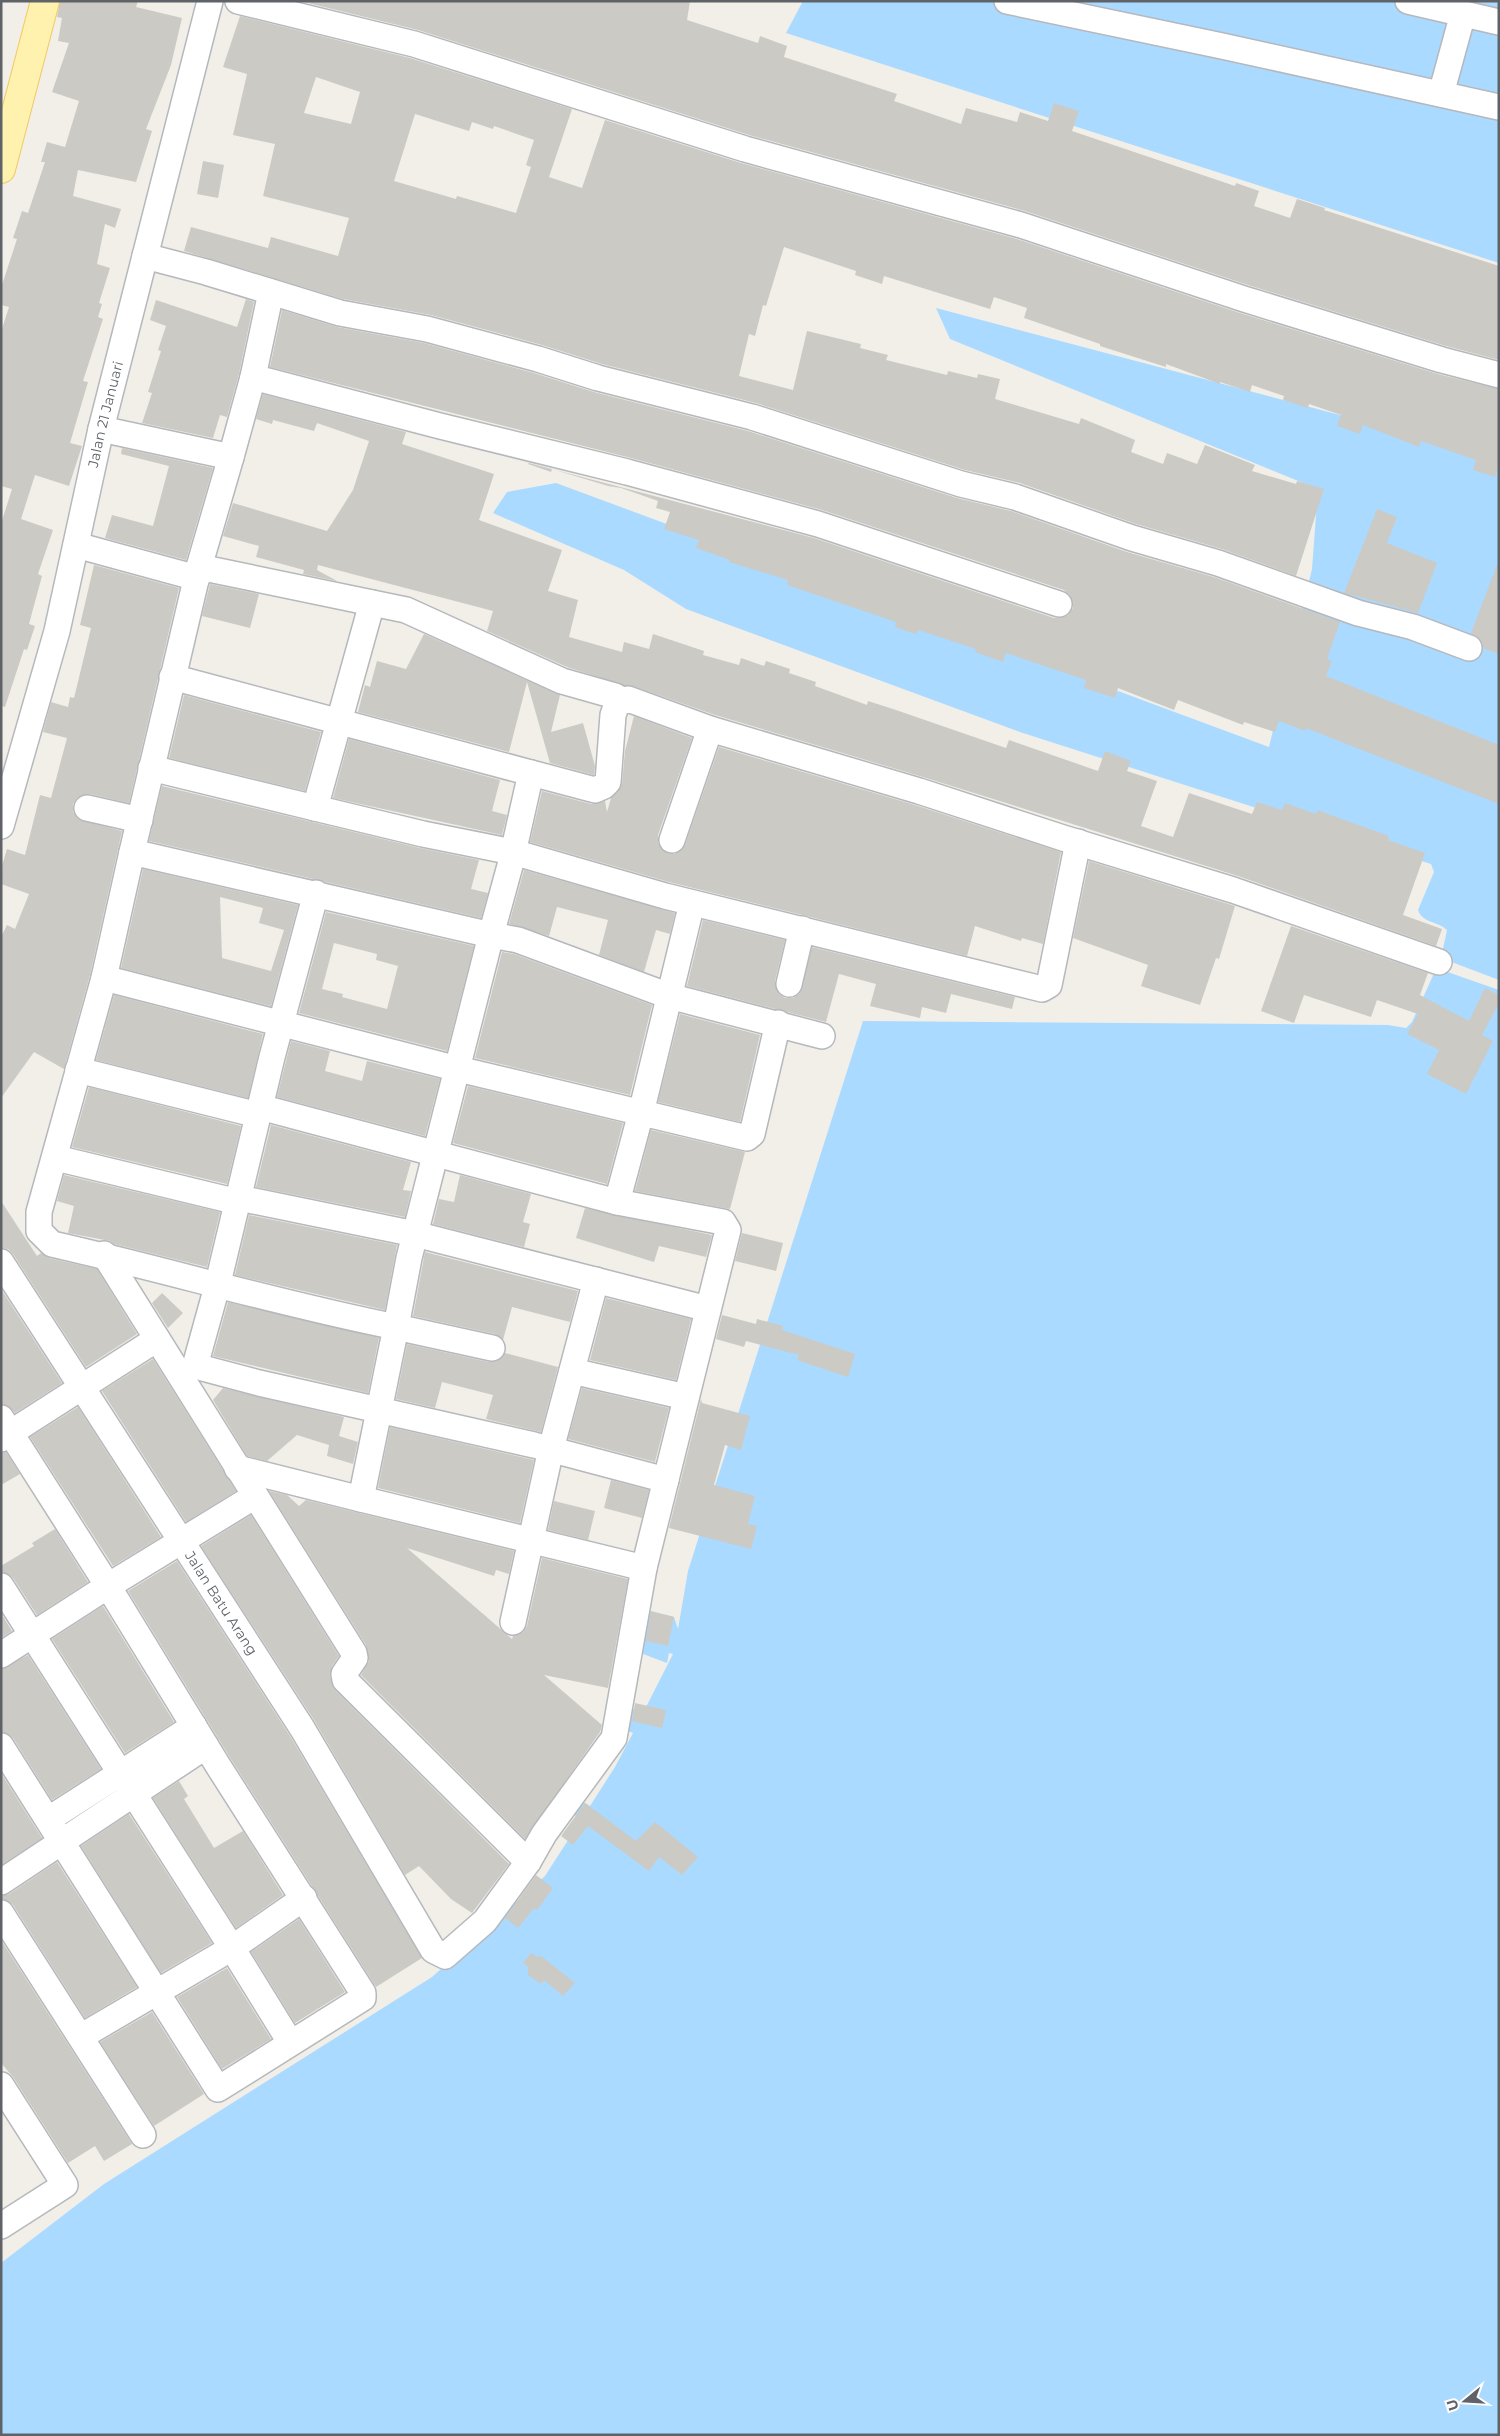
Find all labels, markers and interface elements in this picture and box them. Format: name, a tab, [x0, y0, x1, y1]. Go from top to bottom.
street label: Jalan 21 Januari	[84, 359, 127, 470]
street label: Jalan Batu Arang	[180, 1547, 262, 1659]
north arrow	[1440, 2376, 1490, 2426]
text: U	[1442, 2397, 1463, 2413]

